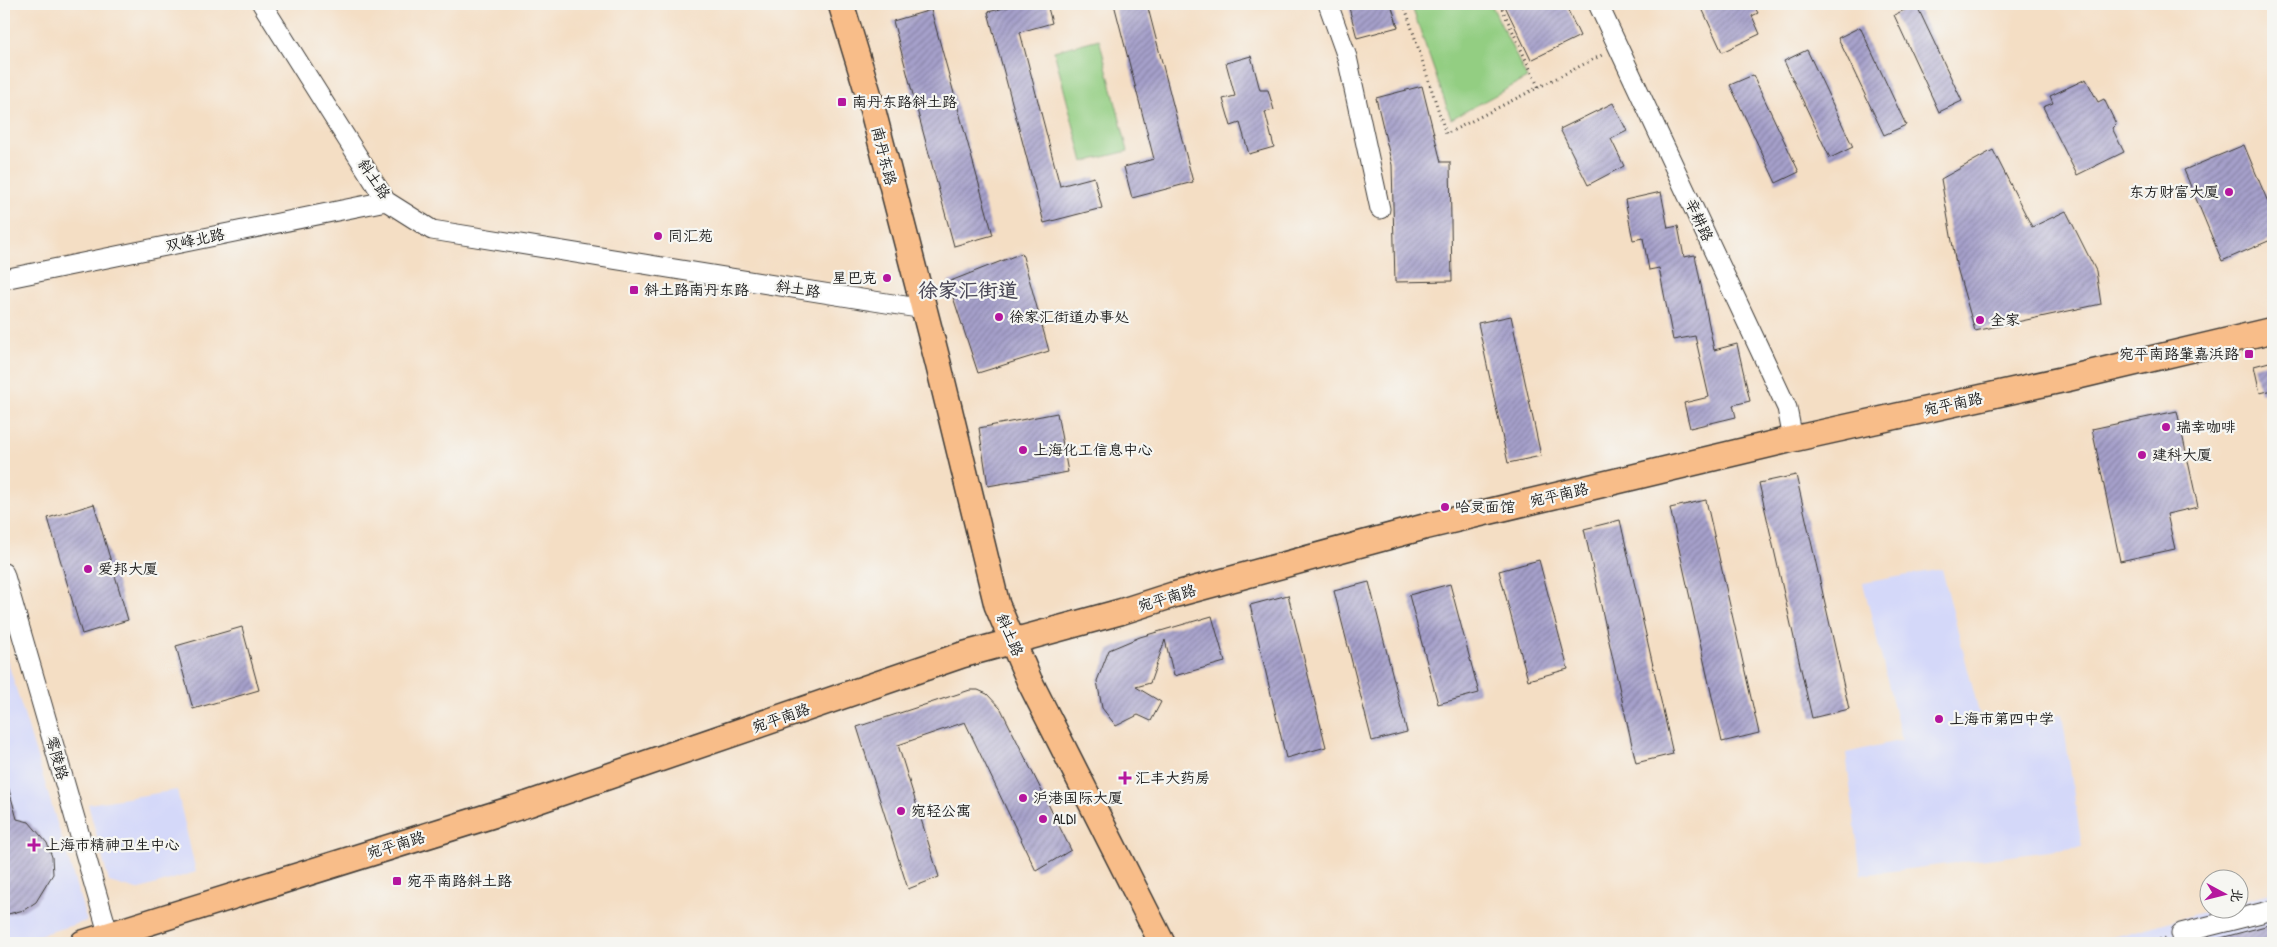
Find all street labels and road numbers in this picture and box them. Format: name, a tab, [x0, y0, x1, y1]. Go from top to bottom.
street label: 南丹东路	[867, 124, 902, 188]
street label: 斜土路	[353, 154, 396, 203]
street label: 辛耕路	[1680, 195, 1718, 245]
street label: 双峰北路	[163, 223, 226, 256]
street label: 斜土路	[774, 275, 822, 302]
street label: 宛平南路	[1921, 387, 1984, 420]
street label: 宛平南路	[1527, 478, 1590, 511]
street label: 宛平南路	[1135, 579, 1199, 616]
street label: 斜土路	[992, 610, 1029, 660]
street label: 宛平南路	[749, 698, 813, 737]
street label: 零陵路	[41, 733, 74, 782]
street label: 宛平南路	[364, 826, 428, 863]

